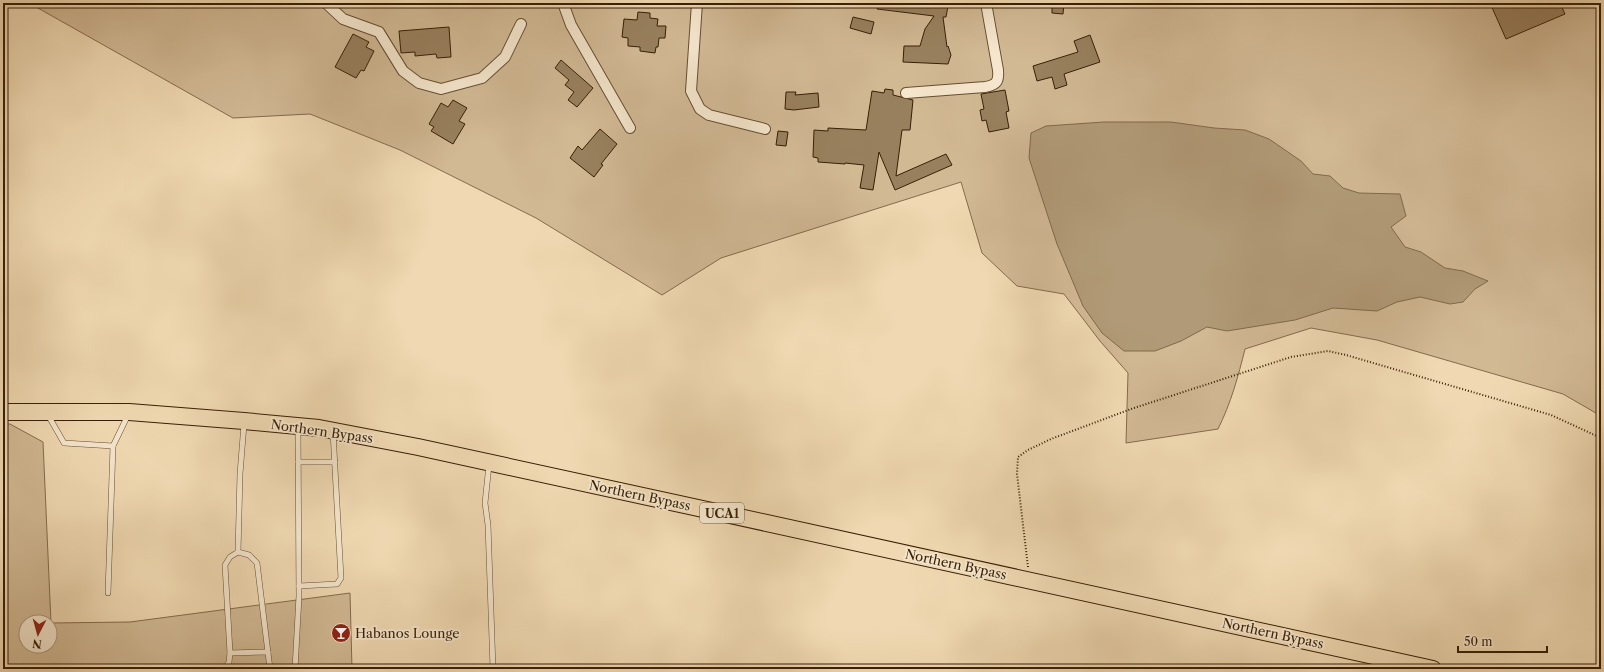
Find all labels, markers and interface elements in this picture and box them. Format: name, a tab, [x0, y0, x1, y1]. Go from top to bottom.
street label: Northern Bypass	[270, 416, 375, 446]
street label: Northern Bypass	[588, 476, 693, 514]
road number: UCA1	[700, 503, 744, 523]
street label: Northern Bypass	[904, 545, 1009, 583]
north arrow	[18, 614, 58, 654]
street label: Northern Bypass	[1221, 614, 1326, 652]
bar icon: Habanos Lounge	[330, 622, 352, 644]
place label: Habanos Lounge	[355, 625, 460, 641]
scale bar	[1458, 628, 1547, 654]
text: 50 m	[1464, 634, 1493, 649]
text: N	[31, 636, 42, 651]

